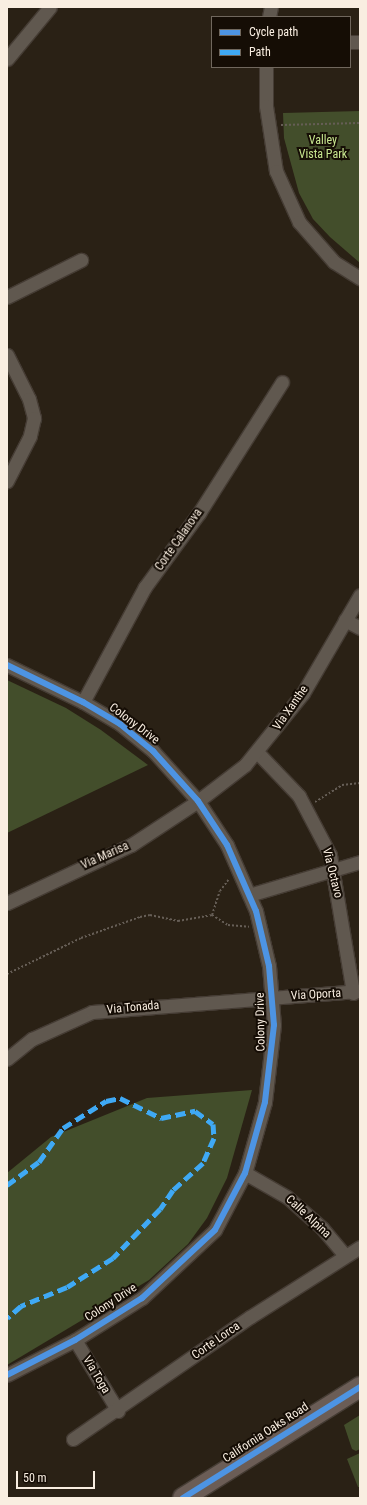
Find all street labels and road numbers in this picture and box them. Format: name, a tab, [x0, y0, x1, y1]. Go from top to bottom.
street label: Corte Calanova	[152, 506, 206, 574]
street label: Via Xanthe	[270, 683, 312, 733]
street label: Colony Drive	[106, 700, 162, 748]
street label: Via Marisa	[79, 839, 131, 873]
street label: Via Octavo	[319, 847, 345, 899]
street label: Via Oporta	[290, 986, 342, 1004]
street label: Colony Drive	[253, 992, 269, 1052]
street label: Via Tonada	[106, 999, 160, 1017]
street label: Calle Alpina	[282, 1193, 334, 1241]
street label: Colony Drive	[82, 1281, 140, 1325]
street label: Corte Lorca	[189, 1319, 243, 1363]
street label: Via Toga	[79, 1354, 113, 1396]
street label: California Oaks Road	[220, 1400, 312, 1466]

